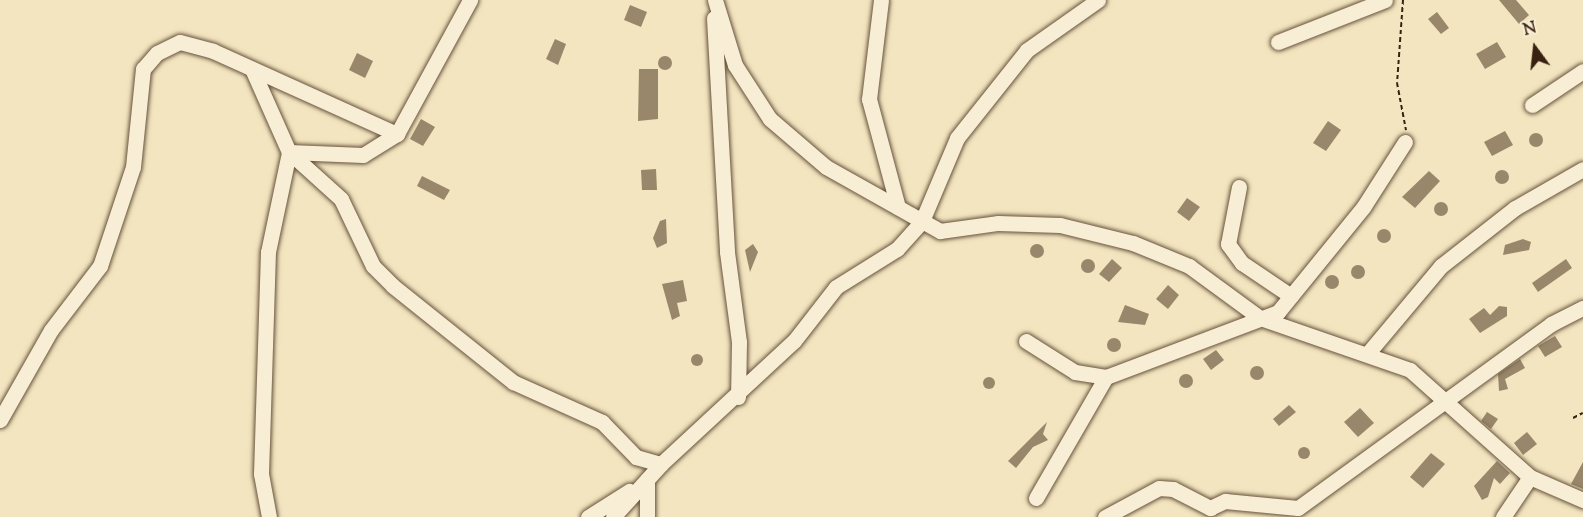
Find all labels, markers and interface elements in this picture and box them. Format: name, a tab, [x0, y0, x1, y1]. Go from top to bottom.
text: N	[1521, 17, 1539, 43]
north arrow	[1505, 18, 1565, 78]

